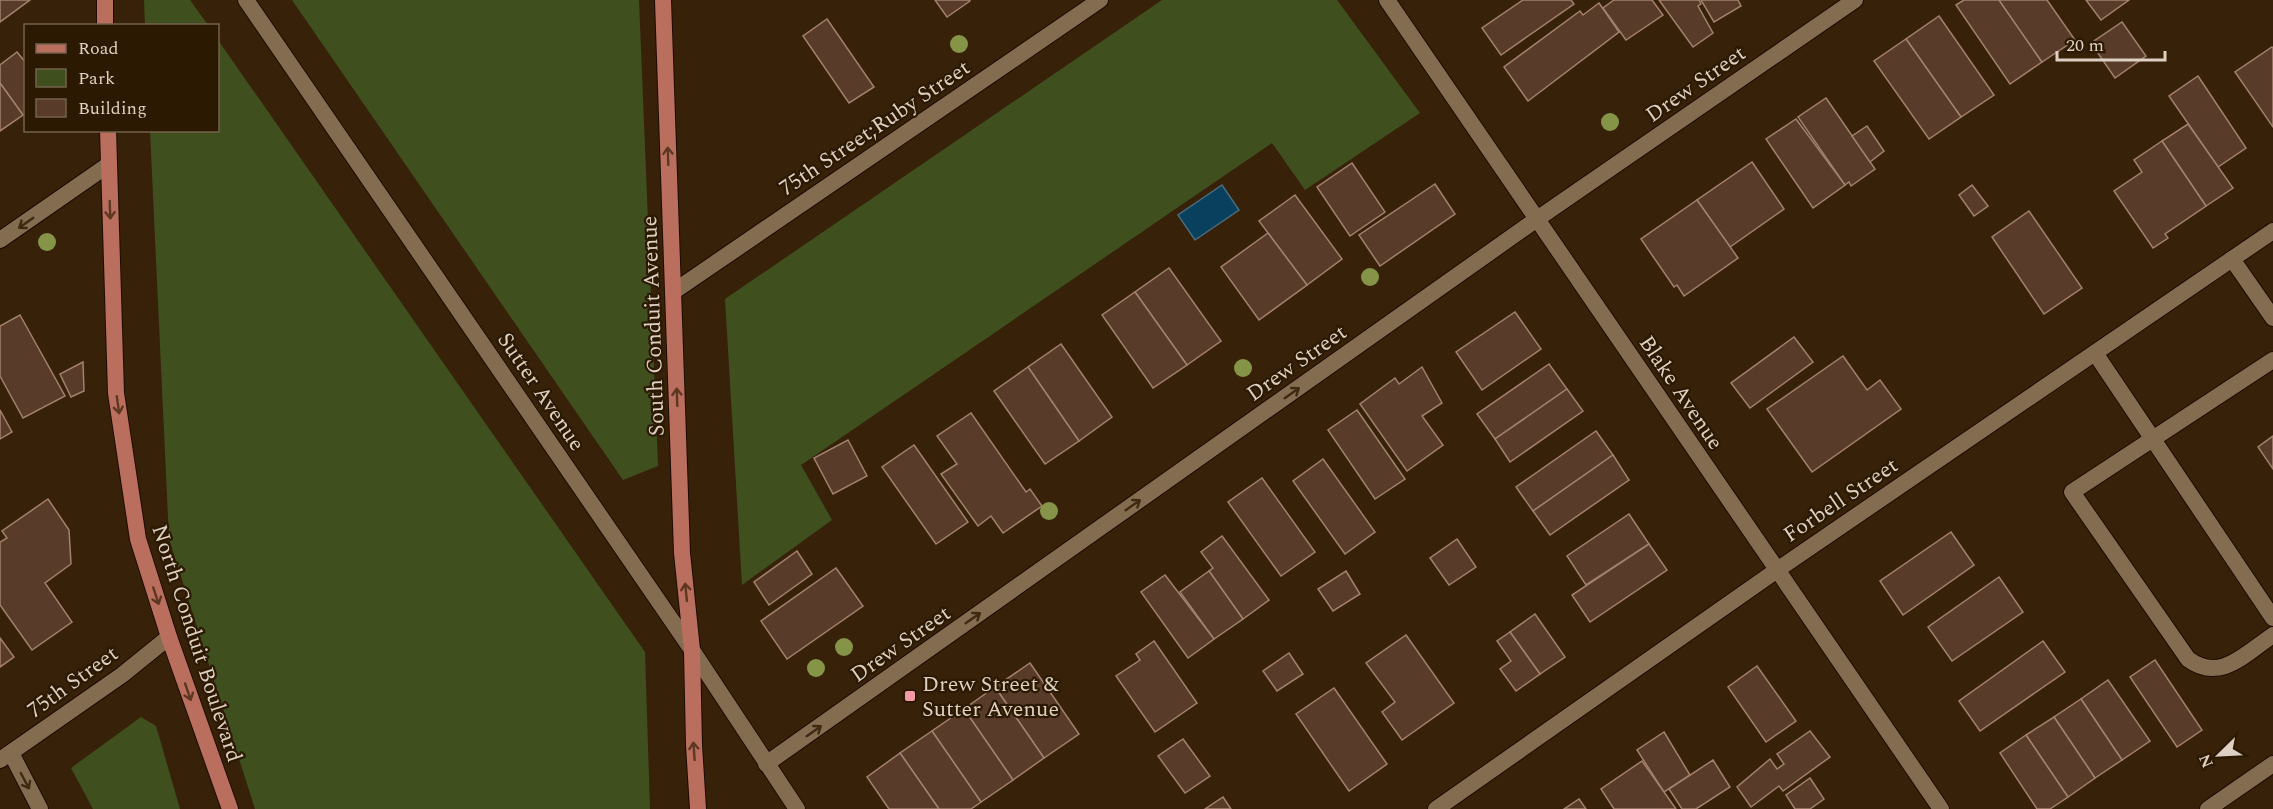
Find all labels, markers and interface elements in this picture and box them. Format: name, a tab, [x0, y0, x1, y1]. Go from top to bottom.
legend	[24, 24, 219, 132]
scale bar	[2057, 24, 2165, 62]
text: 20 m	[2066, 32, 2104, 59]
text: Road	[78, 35, 119, 62]
street label: Drew Street	[1639, 37, 1753, 131]
street label: 75th Street;Ruby Street	[773, 52, 977, 205]
text: Park	[78, 65, 115, 92]
text: Building	[78, 95, 147, 122]
one-way arrow	[663, 147, 674, 167]
one-way arrow	[104, 199, 116, 219]
street label: South Conduit Avenue	[633, 215, 674, 437]
one-way arrow	[18, 217, 34, 229]
street label: Drew Street	[1240, 316, 1354, 410]
street label: Sutter Avenue	[489, 326, 593, 458]
street label: Blake Avenue	[1630, 329, 1731, 457]
one-way arrow	[671, 387, 682, 407]
one-way arrow	[1283, 387, 1299, 399]
one-way arrow	[113, 394, 124, 414]
street label: Forbell Street	[1777, 449, 1905, 551]
one-way arrow	[1124, 499, 1140, 512]
street label: North Conduit Boulevard	[143, 520, 251, 767]
one-way arrow	[680, 582, 691, 602]
one-way arrow	[151, 586, 162, 605]
street label: Drew Street	[844, 597, 958, 691]
one-way arrow	[965, 612, 981, 624]
street label: 75th Street	[20, 638, 126, 727]
place label: Drew Street & Sutter Avenue	[922, 668, 1060, 726]
one-way arrow	[184, 682, 195, 701]
marker: Drew Street & Sutter Avenue	[903, 689, 917, 703]
one-way arrow	[806, 725, 822, 737]
north arrow	[2189, 725, 2249, 785]
one-way arrow	[689, 741, 700, 761]
text: N	[2193, 750, 2220, 772]
one-way arrow	[20, 772, 32, 790]

